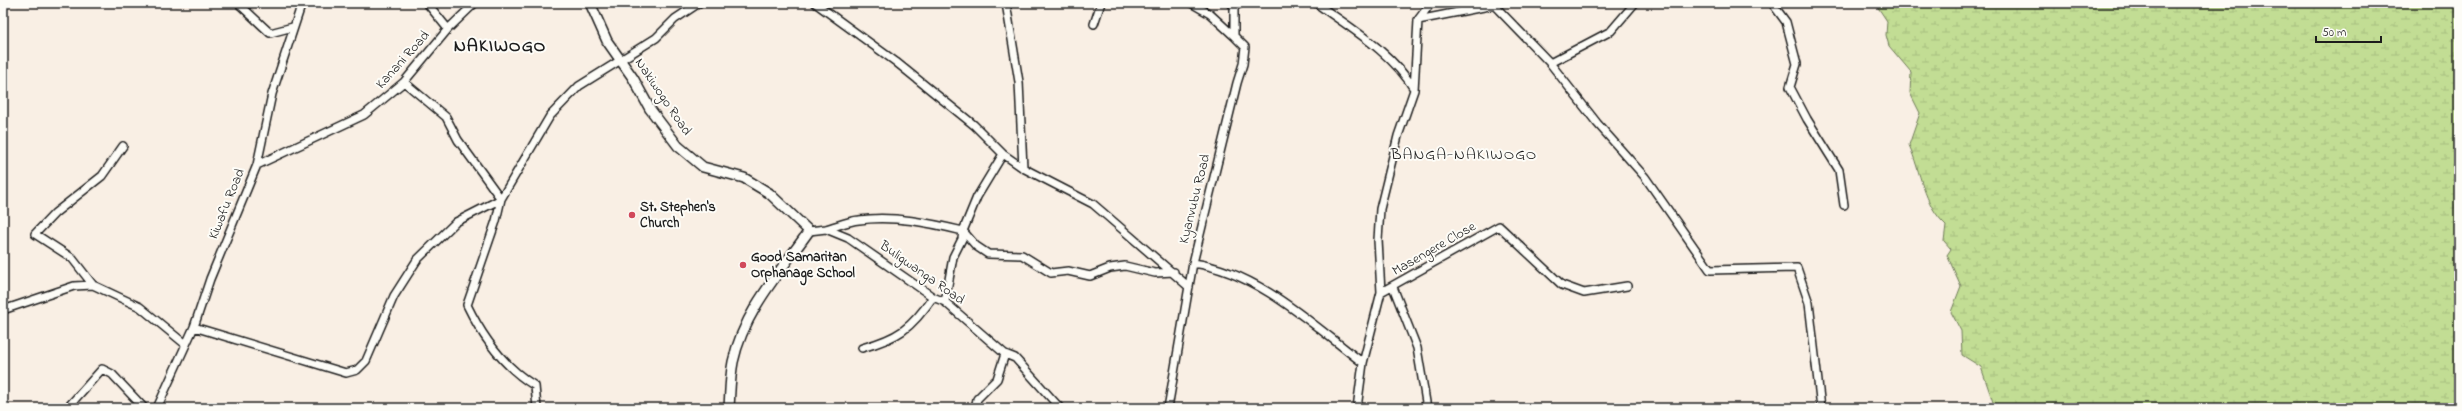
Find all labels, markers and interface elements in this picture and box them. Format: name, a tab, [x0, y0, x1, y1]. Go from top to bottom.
scale bar	[2316, 18, 2381, 44]
text: 50 m	[2322, 24, 2346, 42]
street label: Kanani Road	[371, 26, 435, 94]
district label: NAKIWOGO	[454, 34, 546, 60]
street label: Nakiwogo Road	[628, 54, 697, 141]
district label: BANGA-NAKIWOGO	[1390, 143, 1537, 167]
street label: Kyanvubu Road	[1174, 152, 1217, 246]
street label: Kiwafu Road	[203, 165, 251, 242]
place label: St. Stephen's Church	[640, 197, 716, 234]
marker: St. Stephen's Church	[627, 210, 637, 220]
street label: Masengere Close	[1388, 216, 1481, 282]
street label: Buligwanga Road	[874, 235, 969, 311]
place label: Good Samaritan Orphanage School	[751, 247, 855, 286]
marker: Good Samaritan Orphanage School	[738, 260, 748, 270]

